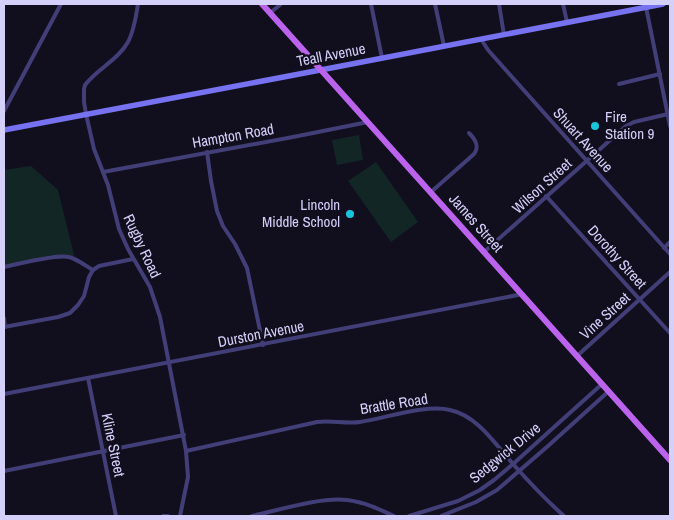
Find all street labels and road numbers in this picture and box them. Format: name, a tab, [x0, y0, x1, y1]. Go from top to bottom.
street label: Teall Avenue	[295, 38, 367, 71]
street label: Shuart Avenue	[549, 103, 618, 177]
street label: Hampton Road	[190, 118, 275, 153]
street label: Wilson Street	[507, 153, 577, 218]
street label: James Street	[444, 189, 509, 257]
street label: Rugby Road	[118, 210, 166, 281]
street label: Dorothy Street	[583, 220, 652, 294]
street label: Vine Street	[575, 287, 635, 344]
street label: Durston Avenue	[216, 315, 306, 352]
street label: Brattle Road	[359, 388, 429, 419]
street label: Kline Street	[97, 411, 131, 479]
street label: Sedgwick Drive	[465, 417, 545, 488]

